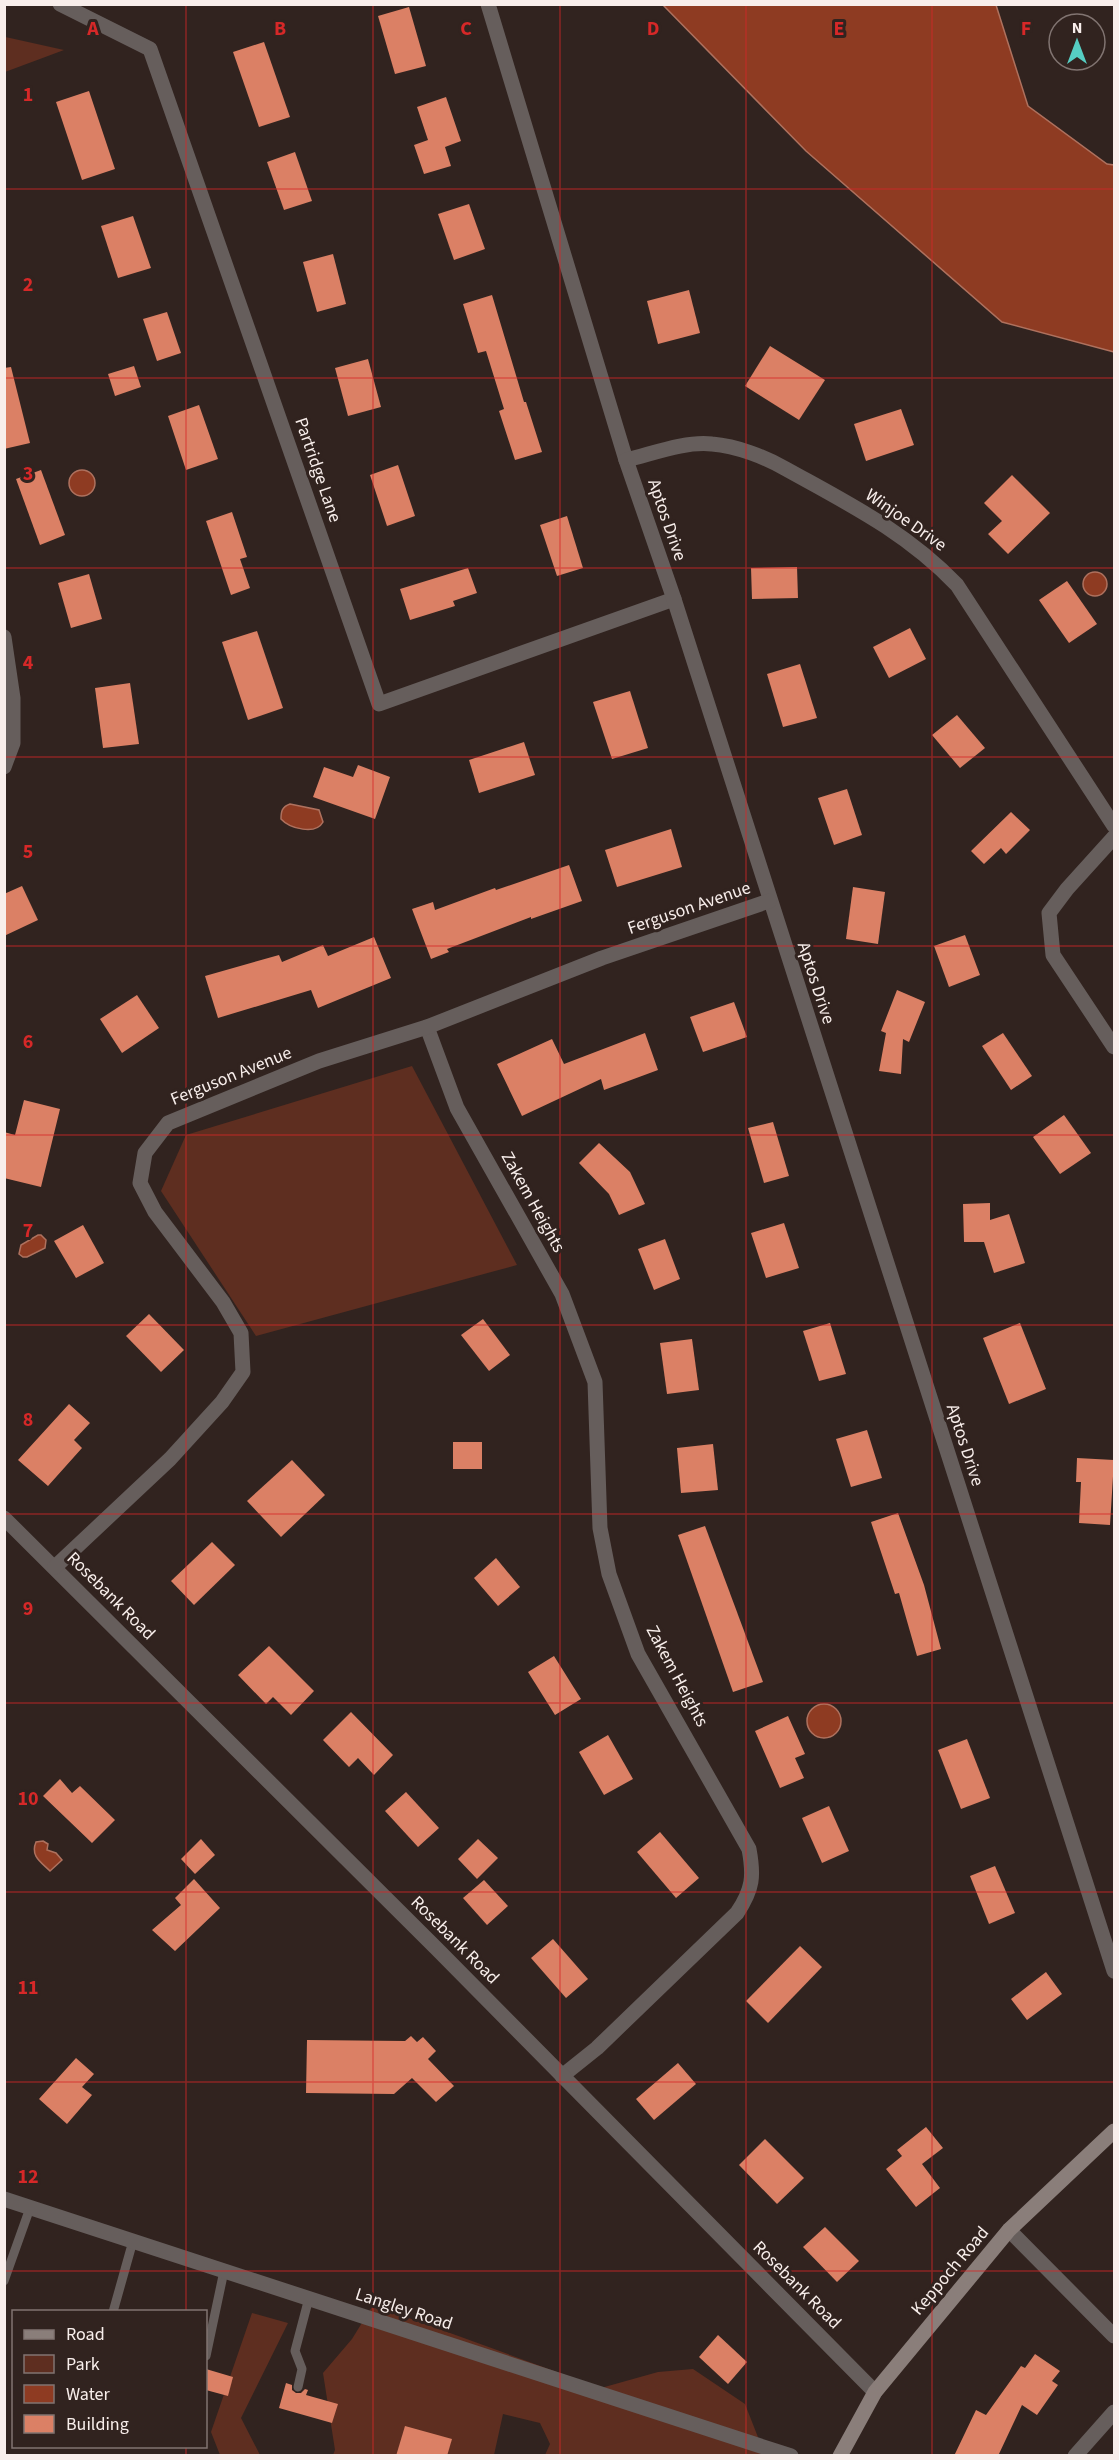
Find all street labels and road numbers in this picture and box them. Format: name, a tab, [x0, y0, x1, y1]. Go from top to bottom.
street label: Partridge Lane	[288, 414, 348, 526]
street label: Aptos Drive	[641, 476, 693, 564]
street label: Winjoe Drive	[860, 483, 952, 557]
street label: Ferguson Avenue	[624, 875, 754, 941]
street label: Aptos Drive	[791, 939, 841, 1027]
street label: Ferguson Avenue	[167, 1040, 295, 1112]
street label: Zakem Heights	[495, 1147, 571, 1257]
street label: Aptos Drive	[940, 1401, 990, 1489]
street label: Rosebank Road	[61, 1546, 161, 1646]
street label: Zakem Heights	[640, 1621, 714, 1731]
street label: Rosebank Road	[405, 1890, 505, 1990]
street label: Keppoch Road	[905, 2221, 995, 2321]
street label: Rosebank Road	[747, 2235, 847, 2335]
street label: Langley Road	[352, 2282, 456, 2336]

